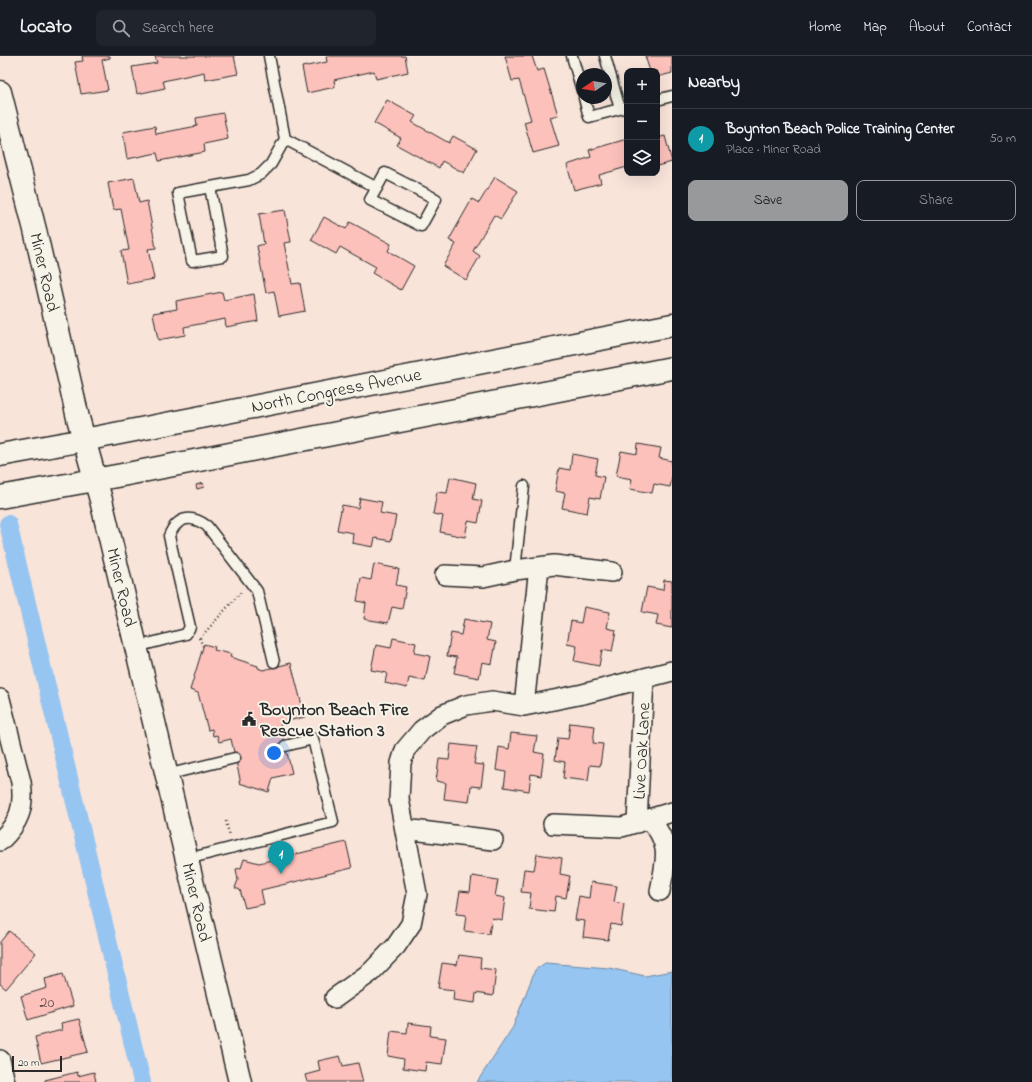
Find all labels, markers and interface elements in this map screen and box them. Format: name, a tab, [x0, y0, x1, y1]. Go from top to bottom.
search box	[96, 10, 376, 46]
text: Locato	[20, 14, 72, 41]
icon: search	[110, 17, 132, 39]
text: Search here	[142, 17, 214, 39]
text: Home	[809, 17, 841, 38]
text: Map	[863, 17, 887, 38]
text: About	[909, 17, 945, 38]
text: Contact	[967, 17, 1012, 38]
north arrow	[576, 68, 612, 104]
map controls	[624, 68, 660, 176]
button: +	[624, 68, 660, 104]
text: Nearby	[688, 70, 740, 95]
button: −	[624, 104, 660, 140]
text: Boynton Beach Police Training Center	[726, 118, 954, 140]
text: 1	[699, 129, 703, 148]
text: 50 m	[990, 129, 1016, 148]
button: layers	[624, 140, 660, 176]
text: Place · Miner Road	[726, 140, 821, 159]
button: Save	[688, 180, 848, 221]
button: Share	[856, 180, 1016, 221]
street label: Miner Road	[21, 230, 65, 315]
street label: North Congress Avenue	[249, 363, 425, 422]
street label: Miner Road	[98, 545, 142, 630]
place label: Boynton Beach Fire Rescue Station 3	[259, 698, 410, 745]
street label: Live Oak Lane	[627, 701, 659, 800]
public building icon: Boynton Beach Fire Rescue Station 3	[241, 711, 257, 727]
your location	[264, 743, 284, 763]
pin: 1	[268, 841, 294, 874]
street label: Miner Road	[173, 860, 217, 945]
house number: 20	[40, 991, 55, 1015]
scale bar	[12, 1054, 62, 1073]
text: 20 m	[18, 1055, 40, 1071]

